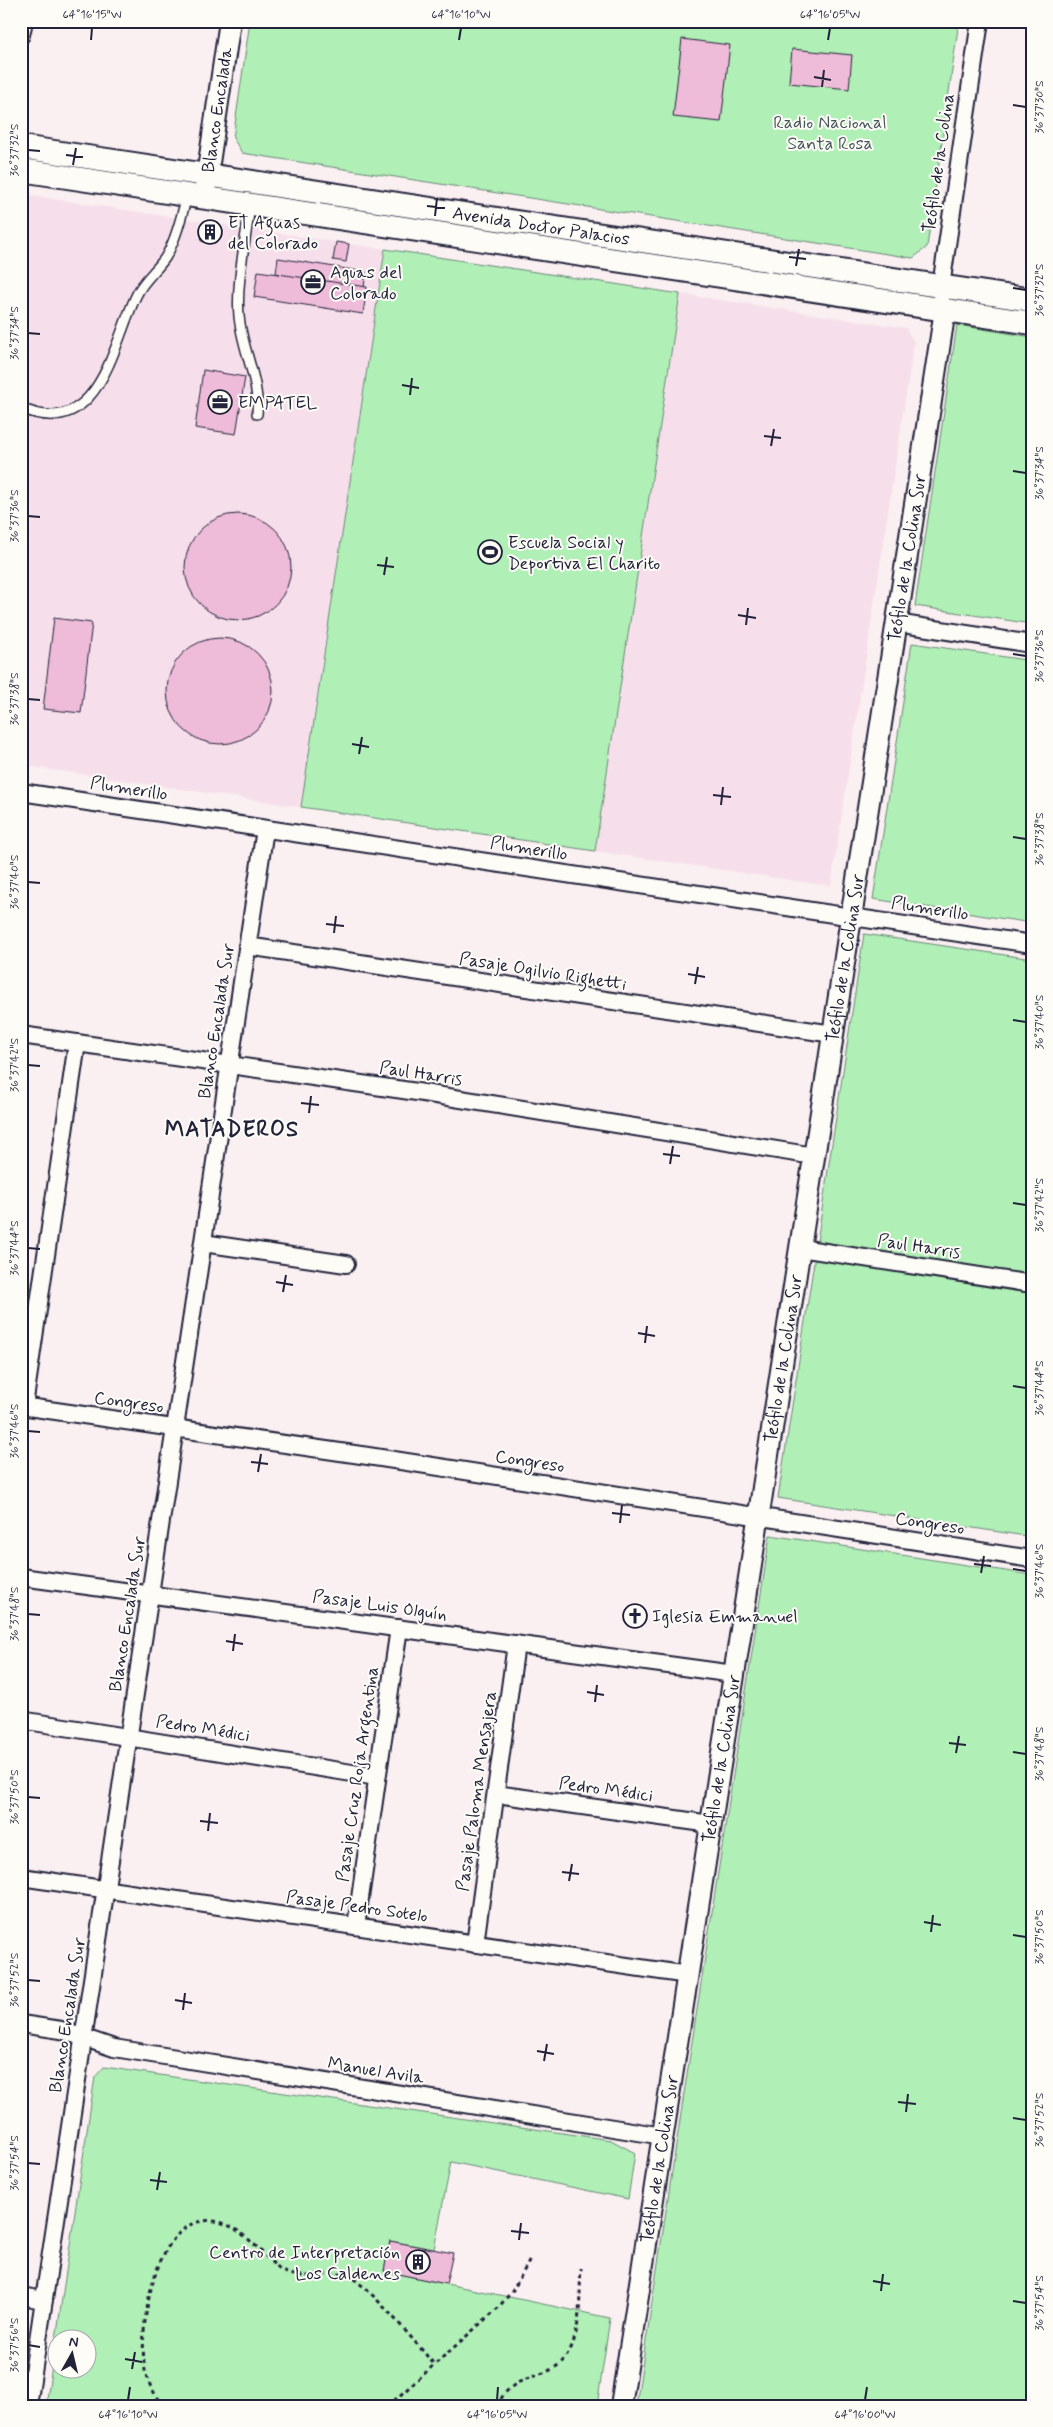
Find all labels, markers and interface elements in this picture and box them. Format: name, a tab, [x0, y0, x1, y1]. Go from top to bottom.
text: 64°16'15"W	[62, 7, 122, 23]
text: 64°16'10"W	[431, 7, 491, 23]
text: 64°16'05"W	[800, 7, 860, 23]
street label: Blanco Encalada	[197, 46, 239, 174]
text: 36°37'30"S	[1032, 80, 1048, 134]
street label: Teófilo de la Colina	[917, 92, 961, 234]
park label: Radio Nacional Santa Rosa	[773, 111, 887, 156]
text: 36°37'32"S	[7, 123, 23, 176]
street label: Avenida Doctor Palacios	[451, 201, 631, 252]
place label: ET Aguas del Colorado	[228, 211, 318, 256]
building icon: ET Aguas del Colorado	[197, 219, 223, 245]
place label: Aguas del Colorado	[330, 261, 402, 306]
text: 36°37'32"S	[1032, 263, 1048, 316]
office icon: Aguas del Colorado	[300, 269, 326, 295]
text: 36°37'34"S	[7, 306, 23, 360]
office icon: EMPATEL	[207, 389, 233, 415]
place label: EMPATEL	[238, 391, 317, 415]
text: 36°37'34"S	[1032, 446, 1048, 500]
street label: Teófilo de la Colina Sur	[883, 472, 933, 644]
text: 36°37'36"S	[7, 489, 23, 543]
place label: Escuela Social y Deportiva El Charito	[508, 531, 660, 576]
sports icon: Escuela Social y Deportiva El Charito	[477, 539, 503, 565]
text: 36°37'36"S	[1032, 629, 1048, 683]
text: 36°37'38"S	[7, 672, 23, 726]
street label: Plumerillo	[88, 771, 169, 807]
text: 36°37'38"S	[1032, 812, 1048, 866]
street label: Plumerillo	[488, 831, 569, 867]
text: 36°37'40"S	[7, 854, 23, 910]
street label: Teófilo de la Colina Sur	[821, 872, 871, 1044]
street label: Plumerillo	[889, 891, 970, 927]
street label: Blanco Encalada Sur	[193, 941, 241, 1101]
street label: Pasaje Ogilvio Righetti	[457, 947, 628, 999]
text: 36°37'40"S	[1032, 994, 1048, 1050]
text: 36°37'42"S	[7, 1037, 23, 1092]
street label: Paul Harris	[378, 1056, 464, 1092]
district label: MATADEROS	[165, 1116, 299, 1144]
text: 36°37'42"S	[1032, 1177, 1048, 1232]
text: 36°37'44"S	[7, 1220, 23, 1276]
street label: Paul Harris	[876, 1229, 962, 1265]
street label: Teófilo de la Colina Sur	[759, 1272, 809, 1444]
text: 36°37'44"S	[1032, 1360, 1048, 1416]
street label: Congreso	[92, 1386, 165, 1421]
text: 36°37'46"S	[7, 1403, 23, 1458]
street label: Congreso	[493, 1445, 566, 1480]
street label: Congreso	[893, 1507, 966, 1542]
street label: Blanco Encalada Sur	[104, 1534, 152, 1694]
text: 36°37'46"S	[1032, 1543, 1048, 1598]
street label: Pasaje Luis Olguín	[311, 1585, 449, 1627]
text: 36°37'48"S	[7, 1586, 23, 1641]
church icon: Iglesia Emmanuel	[622, 1603, 648, 1629]
place label: Iglesia Emmanuel	[652, 1605, 798, 1629]
street label: Pasaje Cruz Roja Argentina	[331, 1665, 387, 1884]
street label: Teófilo de la Colina Sur	[697, 1673, 747, 1844]
street label: Pasaje Paloma Mensajera	[451, 1689, 503, 1893]
street label: Pedro Médici	[154, 1710, 252, 1748]
text: 36°37'48"S	[1032, 1726, 1048, 1781]
text: 36°37'50"S	[7, 1769, 23, 1825]
street label: Pedro Médici	[557, 1772, 655, 1808]
street label: Pasaje Pedro Sotelo	[284, 1885, 429, 1929]
text: 36°37'50"S	[1032, 1909, 1048, 1965]
street label: Blanco Encalada Sur	[44, 1935, 92, 2095]
text: 36°37'52"S	[7, 1952, 23, 2007]
street label: Manuel Avila	[326, 2052, 426, 2090]
street label: Teófilo de la Colina Sur	[635, 2073, 685, 2245]
text: 36°37'52"S	[1032, 2092, 1048, 2147]
text: 36°37'54"S	[7, 2135, 23, 2191]
place label: Centro de Interpretación Los Caldenes	[209, 2241, 400, 2286]
building icon: Centro de Interpretación Los Caldenes	[405, 2249, 431, 2275]
text: 36°37'54"S	[1032, 2275, 1048, 2331]
text: 36°37'56"S	[7, 2317, 23, 2372]
north arrow	[48, 2330, 98, 2380]
text: N	[68, 2333, 80, 2352]
text: 64°16'10"W	[98, 2407, 158, 2423]
text: 64°16'05"W	[467, 2407, 527, 2423]
text: 64°16'00"W	[835, 2407, 896, 2423]

